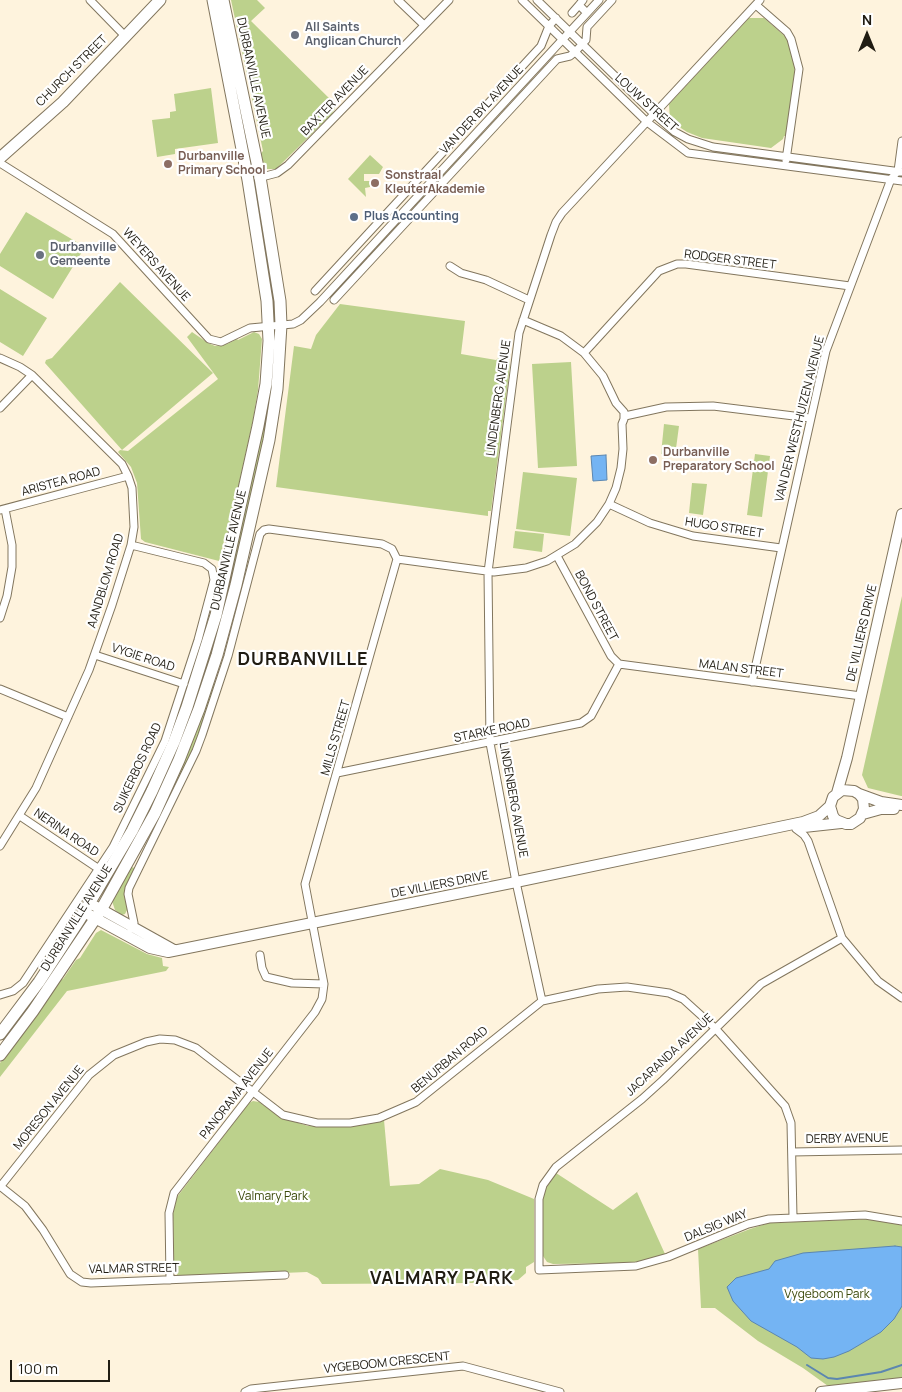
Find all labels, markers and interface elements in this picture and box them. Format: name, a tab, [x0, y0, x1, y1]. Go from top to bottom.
north arrow	[842, 10, 892, 60]
text: N	[862, 10, 872, 29]
street label: DURBANVILLE AVENUE	[233, 16, 273, 140]
place label: All Saints Anglican Church	[305, 21, 401, 49]
marker: All Saints Anglican Church	[289, 29, 301, 41]
street label: CHURCH STREET	[33, 32, 111, 110]
street label: BAXTER AVENUE	[298, 63, 372, 139]
street label: VAN DER BYL AVENUE	[437, 63, 527, 157]
street label: LOUW STREET	[612, 71, 680, 135]
place label: Durbanville Primary School	[178, 150, 266, 178]
marker: Durbanville Primary School	[162, 158, 174, 170]
place label: Sonstraal KleuterAkademie	[385, 169, 485, 197]
marker: Sonstraal KleuterAkademie	[369, 177, 381, 189]
place label: Plus Accounting	[364, 210, 459, 224]
marker: Plus Accounting	[348, 211, 360, 223]
street label: WEYERS AVENUE	[119, 226, 193, 304]
place label: Durbanville Gemeente	[50, 241, 116, 269]
street label: RODGER STREET	[683, 247, 777, 273]
marker: Durbanville Gemeente	[34, 249, 46, 261]
street label: VAN DER WESTHUIZEN AVENUE	[772, 335, 828, 503]
street label: LINDENBERG AVENUE	[484, 339, 514, 457]
place label: Durbanville Preparatory School	[663, 446, 775, 474]
marker: Durbanville Preparatory School	[647, 454, 659, 466]
street label: ARISTEA ROAD	[20, 465, 102, 499]
street label: DURBANVILLE AVENUE	[208, 488, 250, 612]
street label: HUGO STREET	[684, 515, 764, 541]
street label: AANDBLOM ROAD	[85, 532, 127, 630]
street label: BOND STREET	[571, 568, 621, 644]
street label: DE VILLIERS DRIVE	[844, 583, 880, 683]
street label: VYGIE ROAD	[110, 641, 176, 675]
district label: DURBANVILLE	[236, 649, 370, 671]
street label: MALAN STREET	[698, 657, 784, 681]
street label: MILLS STREET	[318, 699, 354, 777]
street label: STARKE ROAD	[453, 716, 531, 746]
street label: SUIKERBOS ROAD	[111, 721, 165, 815]
street label: LINDENBERG AVENUE	[496, 741, 530, 859]
street label: NERINA ROAD	[31, 806, 101, 860]
street label: DURBANVILLE AVENUE	[38, 862, 116, 974]
street label: DE VILLIERS DRIVE	[390, 868, 490, 902]
street label: JACARANDA AVENUE	[623, 1011, 717, 1099]
street label: BENURBAN ROAD	[409, 1024, 491, 1096]
street label: PANORAMA AVENUE	[197, 1046, 277, 1142]
street label: MORESON AVENUE	[11, 1063, 87, 1153]
street label: DERBY AVENUE	[805, 1131, 889, 1147]
park label: Valmary Park	[238, 1190, 308, 1204]
street label: DALSIG WAY	[682, 1207, 750, 1245]
street label: VALMAR STREET	[89, 1261, 179, 1277]
district label: VALMARY PARK	[369, 1268, 515, 1290]
park label: Vygeboom Park	[784, 1288, 870, 1302]
street label: VYGEBOOM CRESCENT	[323, 1349, 451, 1377]
scale bar	[12, 1350, 112, 1382]
text: 100 m	[18, 1358, 58, 1379]

